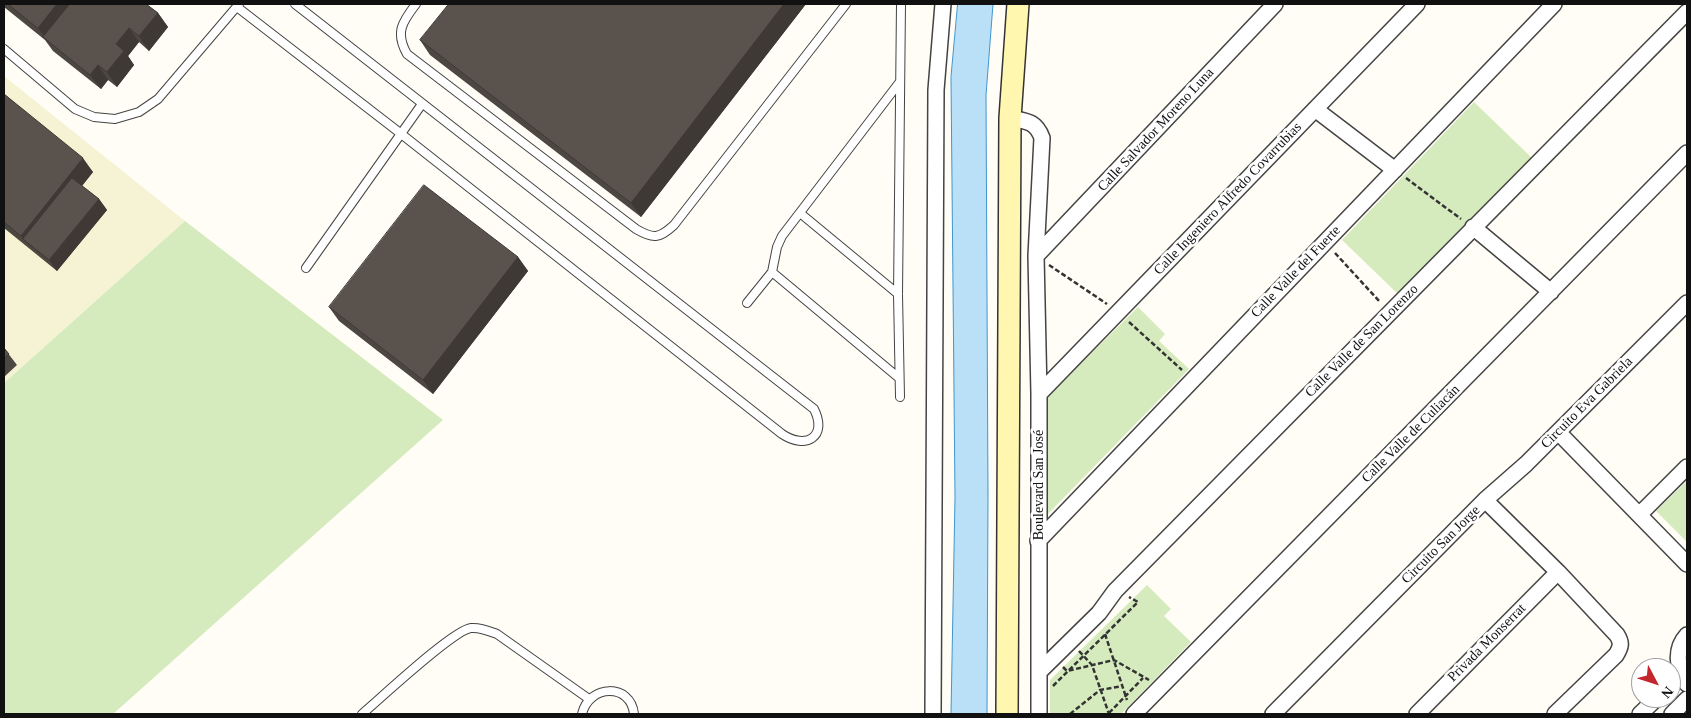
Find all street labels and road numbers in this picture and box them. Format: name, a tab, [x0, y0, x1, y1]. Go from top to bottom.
street label: Calle Salvador Moreno Luna	[1094, 65, 1218, 195]
street label: Calle Ingeniero Alfredo Covarrubias	[1151, 119, 1305, 279]
street label: Calle Valle del Fuerte	[1248, 222, 1344, 322]
street label: Calle Valle de San Lorenzo	[1302, 281, 1422, 401]
street label: Circuito Eva Gabriela	[1538, 354, 1636, 452]
street label: Calle Valle de Culiacán	[1358, 381, 1464, 487]
street label: Boulevard San José	[1031, 430, 1047, 540]
street label: Circuito San Jorge	[1398, 502, 1484, 588]
street label: Privada Monserrat	[1444, 600, 1530, 686]

